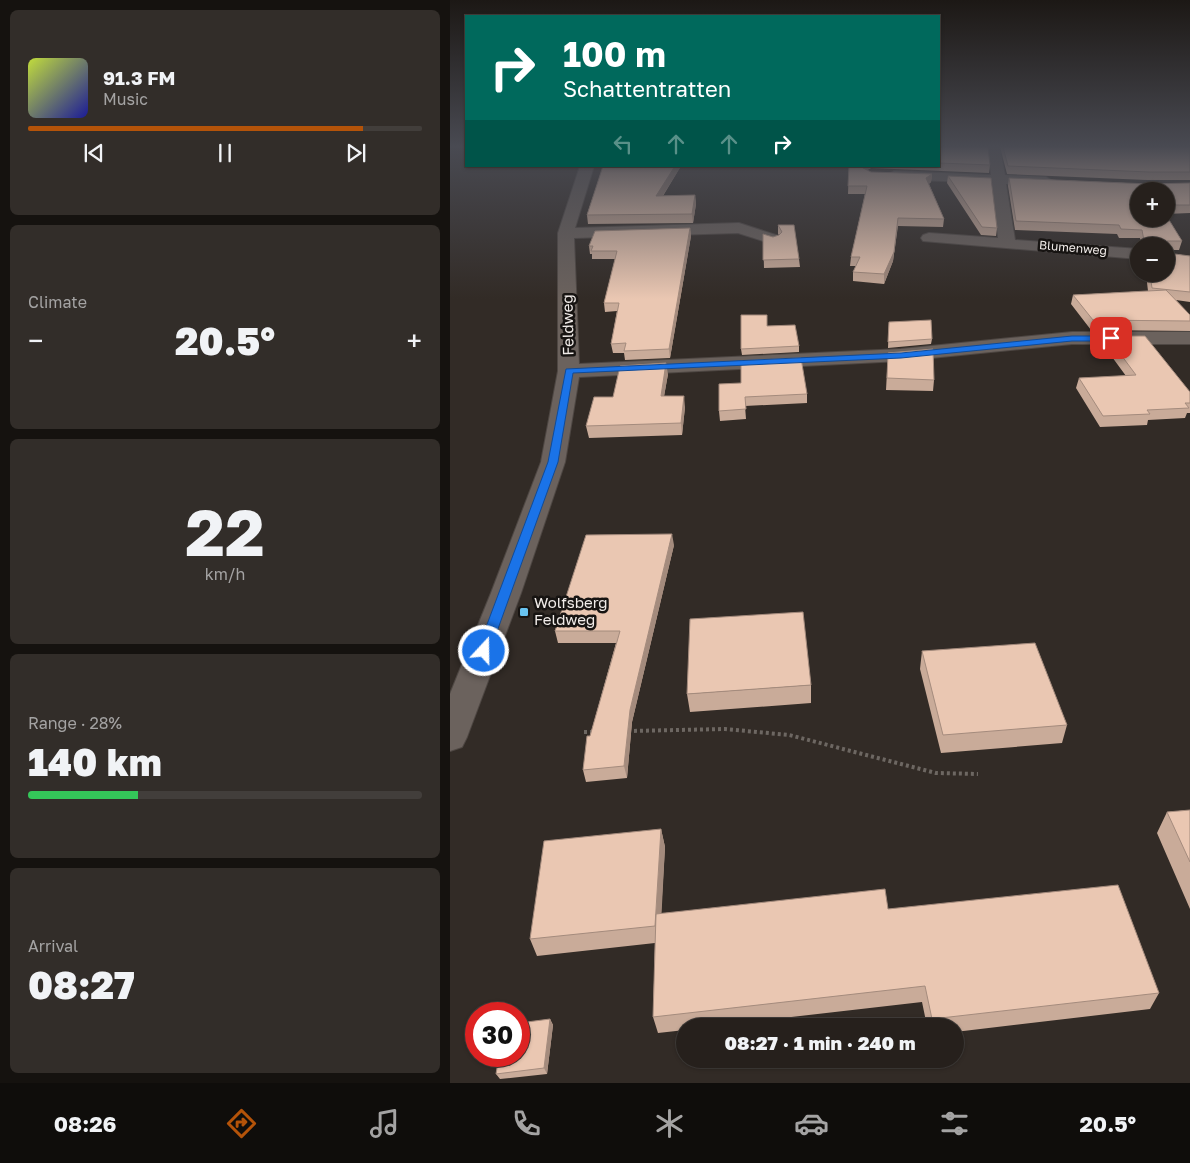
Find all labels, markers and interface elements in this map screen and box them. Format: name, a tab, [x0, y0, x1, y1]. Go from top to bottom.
text: 100 m	[563, 33, 666, 75]
icon: right	[480, 35, 545, 100]
text: 91.3 FM	[103, 66, 176, 89]
text: Schattentratten	[563, 75, 731, 102]
text: Music	[103, 89, 148, 109]
icon: left	[609, 130, 637, 158]
icon: ahead	[662, 130, 690, 158]
icon: ahead	[715, 130, 743, 158]
icon: right	[768, 130, 796, 158]
icon: previous	[80, 139, 108, 167]
icon: pause	[211, 139, 239, 167]
icon: next	[342, 139, 370, 167]
map controls	[1130, 182, 1175, 282]
button: +	[1130, 182, 1175, 227]
street label: Blumenweg	[1039, 237, 1108, 258]
button: −	[1130, 237, 1175, 282]
text: Climate	[28, 292, 87, 312]
street label: Feldweg	[557, 294, 577, 356]
pin	[1090, 317, 1132, 359]
text: 20.5°	[175, 318, 275, 363]
text: −	[28, 324, 43, 357]
text: +	[407, 324, 422, 357]
icon: arrive	[1097, 324, 1125, 352]
text: 22	[185, 492, 265, 570]
text: km/h	[205, 564, 245, 584]
place label: Wolfsberg Feldweg	[534, 593, 608, 628]
marker: Wolfsberg Feldweg	[518, 606, 530, 618]
position arrow	[457, 624, 509, 676]
text: Range · 28%	[28, 713, 122, 733]
text: 140 km	[28, 739, 162, 784]
text: Arrival	[28, 936, 78, 956]
text: 08:27	[28, 962, 135, 1007]
speed limit sign: 30	[465, 1002, 530, 1067]
text: 08:27 · 1 min · 240 m	[725, 1031, 915, 1054]
icon: directions	[224, 1106, 259, 1141]
icon: music	[367, 1106, 402, 1141]
icon: phone	[509, 1106, 544, 1141]
icon: climate	[652, 1106, 687, 1141]
icon: car	[794, 1106, 829, 1141]
icon: filters	[937, 1106, 972, 1141]
text: 08:26	[54, 1110, 117, 1137]
text: 20.5°	[1079, 1110, 1136, 1137]

